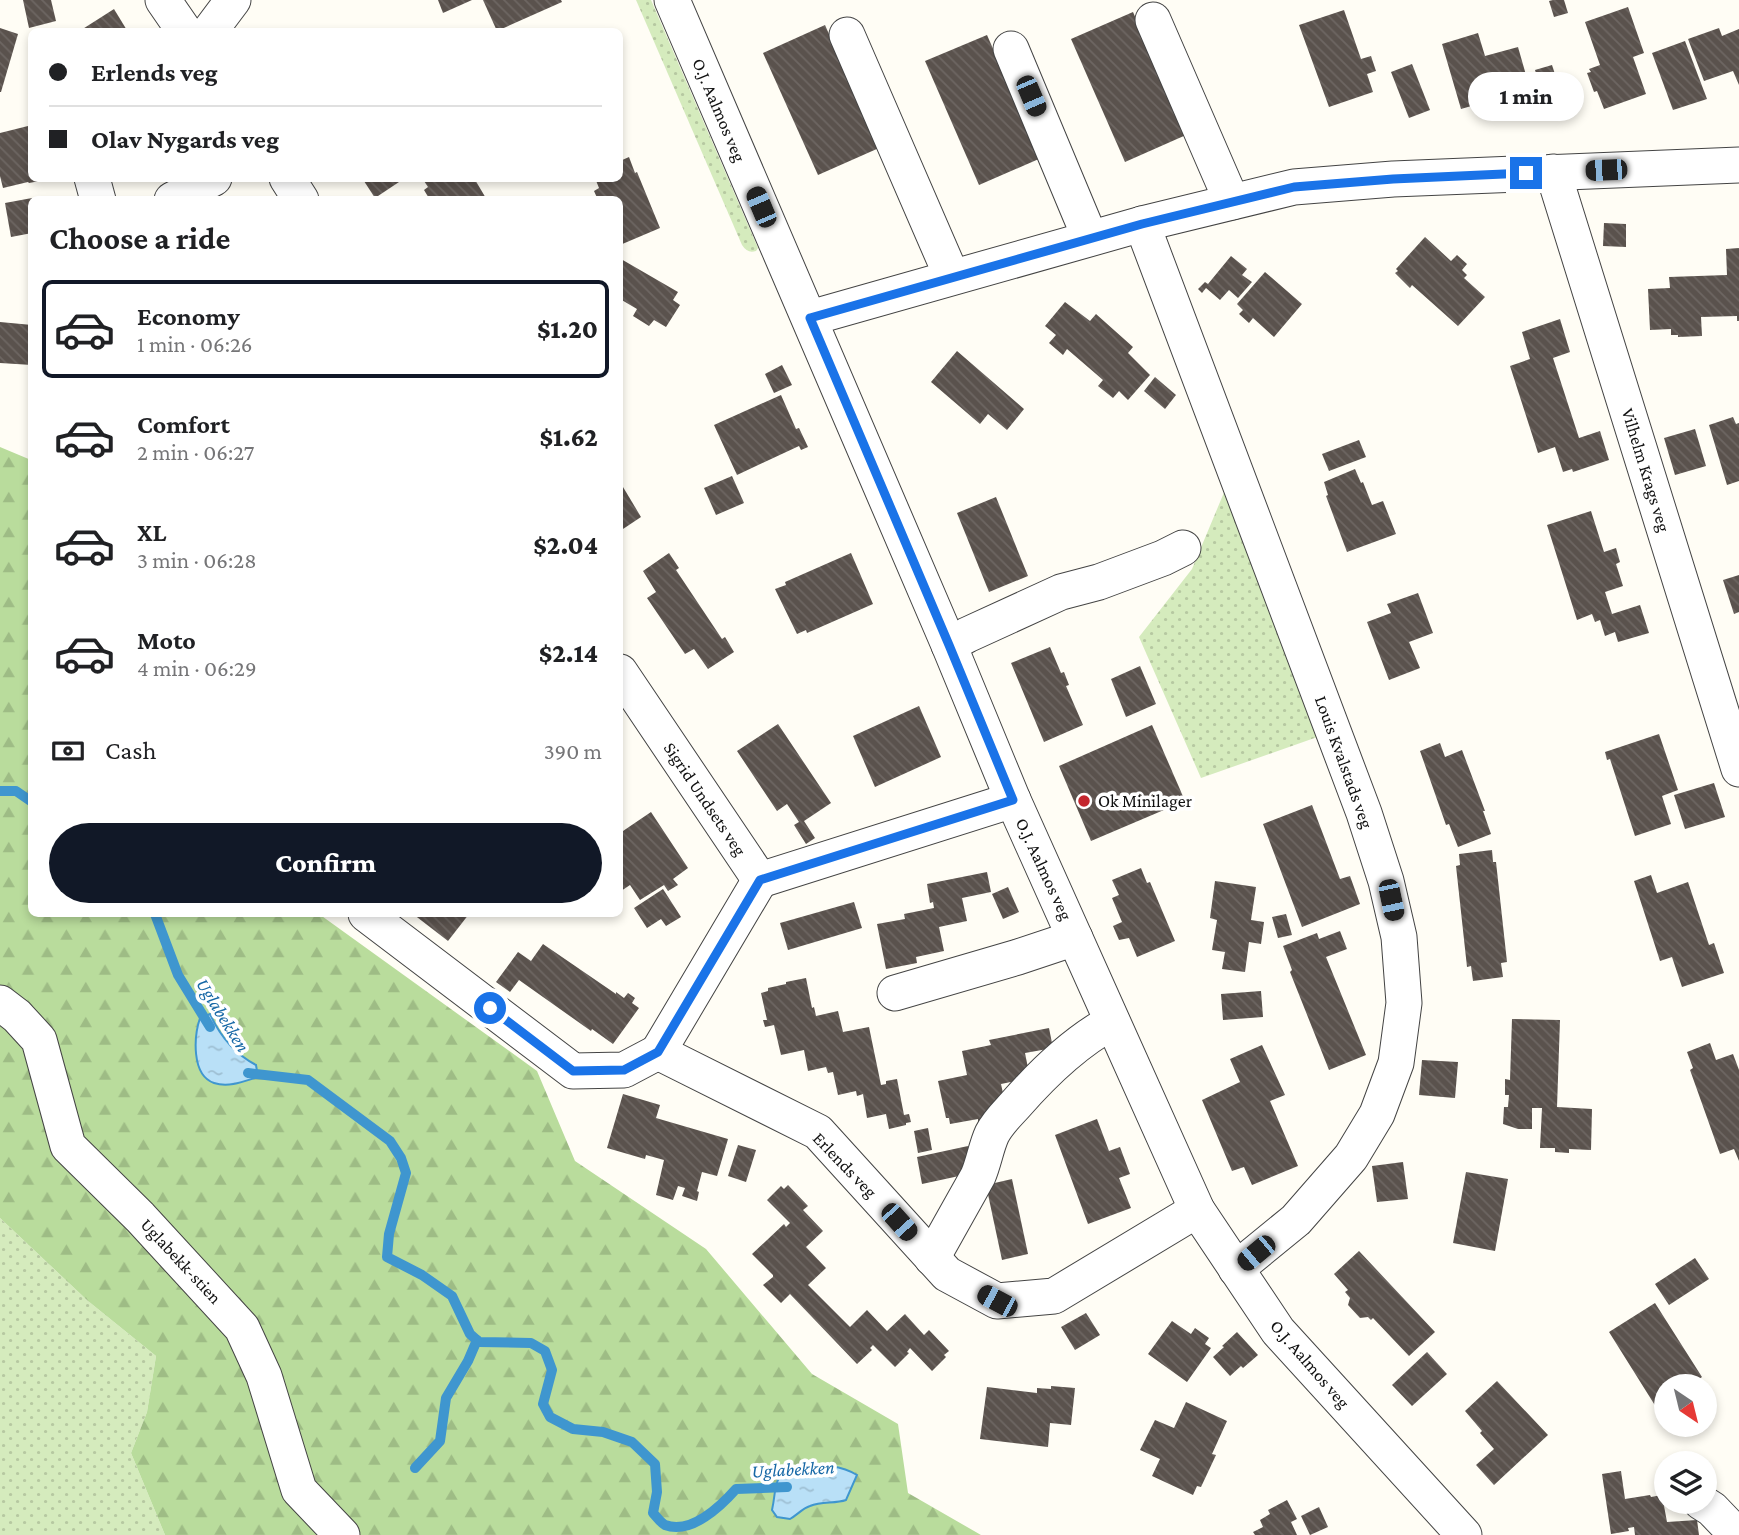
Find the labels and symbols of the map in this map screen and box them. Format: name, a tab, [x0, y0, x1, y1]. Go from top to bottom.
street label: O.J. Aalmos veg	[688, 55, 750, 165]
callout: 1 min	[1468, 72, 1584, 120]
car	[1014, 73, 1049, 119]
route end	[1510, 157, 1542, 189]
car	[1585, 159, 1628, 181]
car	[744, 184, 779, 230]
street label: Vilhelm Krags veg	[1618, 406, 1674, 534]
street label: Louis Kvalstads veg	[1311, 693, 1377, 831]
street label: Sigrid Undsets veg	[660, 738, 751, 860]
place label: Ok Minilager	[1098, 791, 1193, 811]
marker: Ok Minilager	[1076, 793, 1092, 809]
street label: O.J. Aalmos veg	[1012, 815, 1077, 924]
car	[1377, 877, 1406, 923]
water label: Uglabekken	[192, 974, 254, 1056]
route start	[474, 992, 506, 1024]
street label: Erlends veg	[809, 1128, 881, 1202]
car	[878, 1199, 921, 1245]
street label: Uglabekk-stien	[136, 1214, 226, 1308]
car	[1234, 1231, 1279, 1275]
car	[974, 1282, 1021, 1320]
street label: O.J. Aalmos veg	[1266, 1316, 1354, 1412]
north arrow	[1654, 1374, 1717, 1437]
water label: Uglabekken	[751, 1456, 835, 1482]

